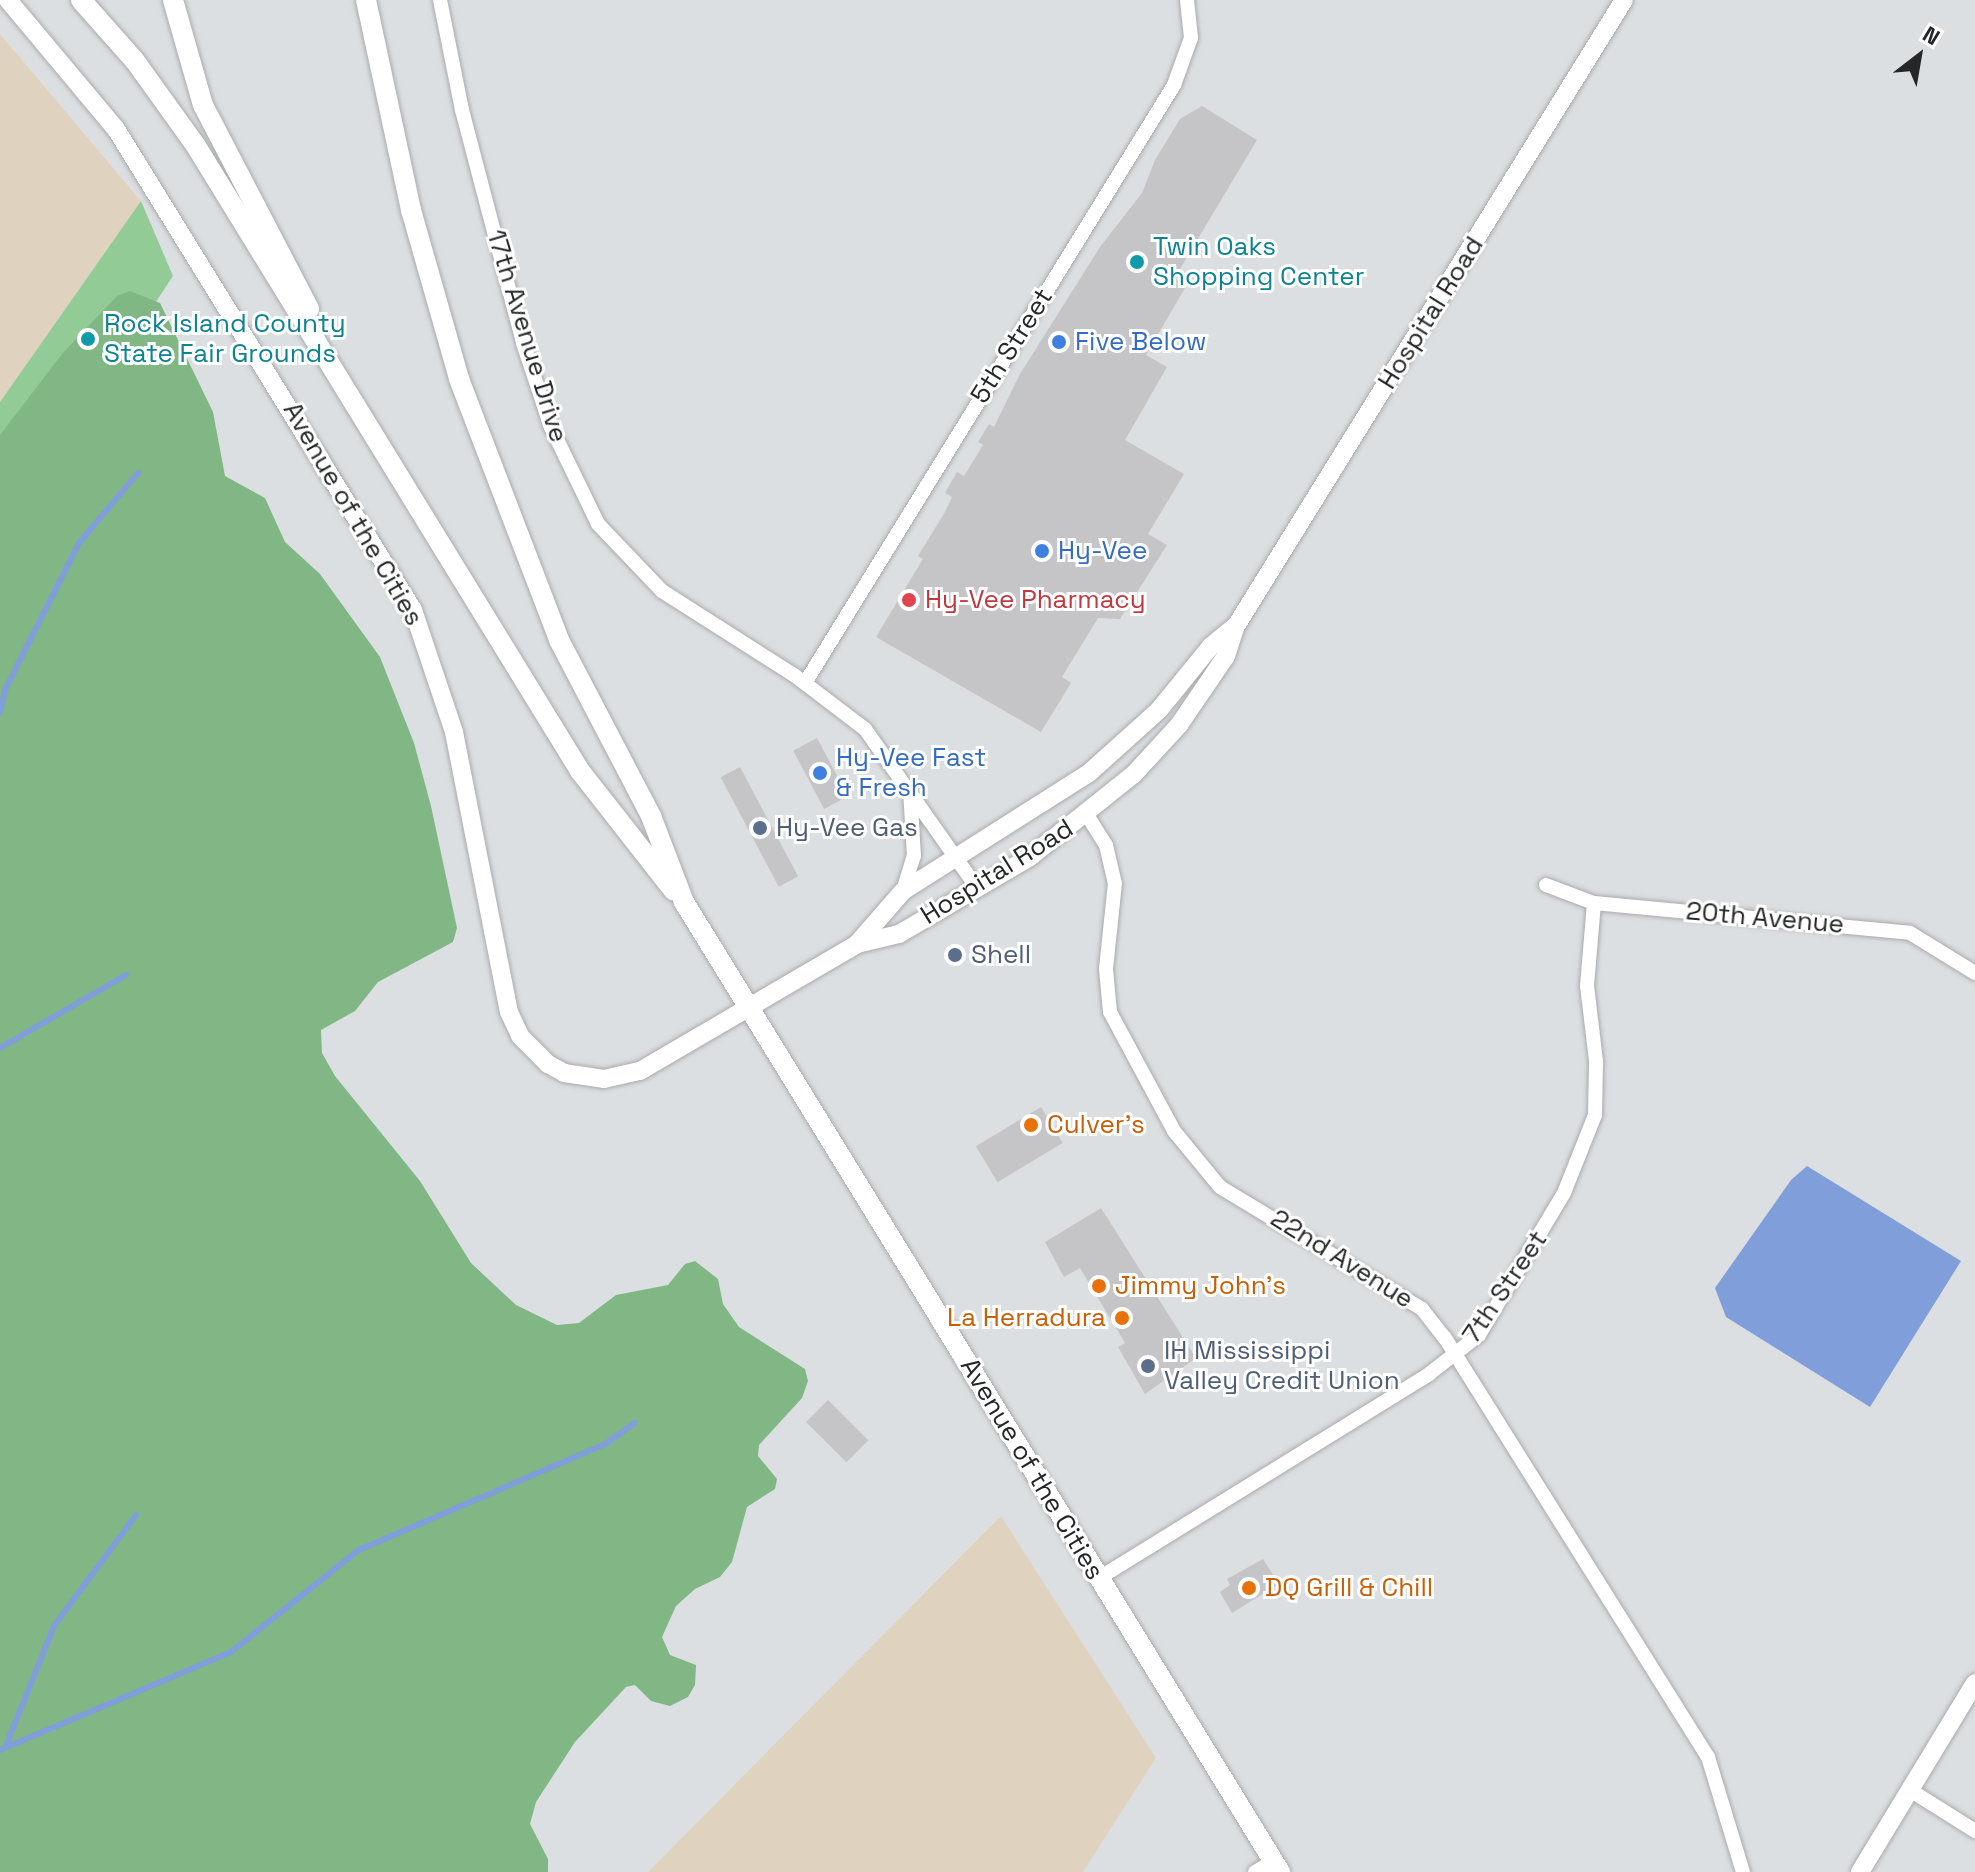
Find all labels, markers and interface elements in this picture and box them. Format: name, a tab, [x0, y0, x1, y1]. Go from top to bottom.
north arrow	[1879, 16, 1959, 96]
text: N	[1918, 20, 1945, 51]
street label: 17th Avenue Drive	[480, 226, 574, 446]
place label: Twin Oaks Shopping Center	[1153, 231, 1364, 292]
street label: Hospital Road	[1372, 231, 1490, 395]
marker: Twin Oaks Shopping Center	[1128, 253, 1146, 271]
street label: 5th Street	[964, 283, 1060, 409]
place label: Rock Island County State Fair Grounds	[104, 308, 346, 370]
place label: Five Below	[1075, 326, 1207, 358]
marker: Rock Island County State Fair Grounds	[79, 330, 97, 348]
marker: Five Below	[1050, 333, 1068, 351]
street label: Avenue of the Cities	[276, 397, 430, 631]
place label: Hy-Vee	[1058, 535, 1147, 567]
marker: Hy-Vee	[1033, 542, 1051, 560]
place label: Hy-Vee Pharmacy	[925, 584, 1146, 616]
marker: Hy-Vee Pharmacy	[900, 591, 918, 609]
place label: Hy-Vee Fast & Fresh	[836, 742, 986, 804]
marker: Hy-Vee Fast & Fresh	[811, 764, 829, 782]
place label: Hy-Vee Gas	[776, 812, 918, 844]
street label: Hospital Road	[915, 813, 1079, 931]
marker: Hy-Vee Gas	[751, 819, 769, 837]
street label: 20th Avenue	[1685, 896, 1845, 940]
place label: Shell	[971, 939, 1031, 971]
marker: Shell	[946, 946, 964, 964]
place label: Culver's	[1047, 1109, 1145, 1141]
marker: Culver's	[1022, 1116, 1040, 1134]
street label: 22nd Avenue	[1265, 1203, 1419, 1315]
street label: 7th Street	[1456, 1225, 1554, 1349]
place label: Jimmy John's	[1115, 1270, 1286, 1302]
marker: Jimmy John's	[1090, 1277, 1108, 1295]
place label: La Herradura	[947, 1302, 1106, 1334]
marker: La Herradura	[1113, 1309, 1131, 1327]
place label: IH Mississippi Valley Credit Union	[1164, 1335, 1400, 1396]
street label: Avenue of the Cities	[954, 1353, 1110, 1585]
marker: IH Mississippi Valley Credit Union	[1139, 1357, 1157, 1375]
place label: DQ Grill & Chill	[1265, 1572, 1433, 1604]
marker: DQ Grill & Chill	[1240, 1579, 1258, 1597]

